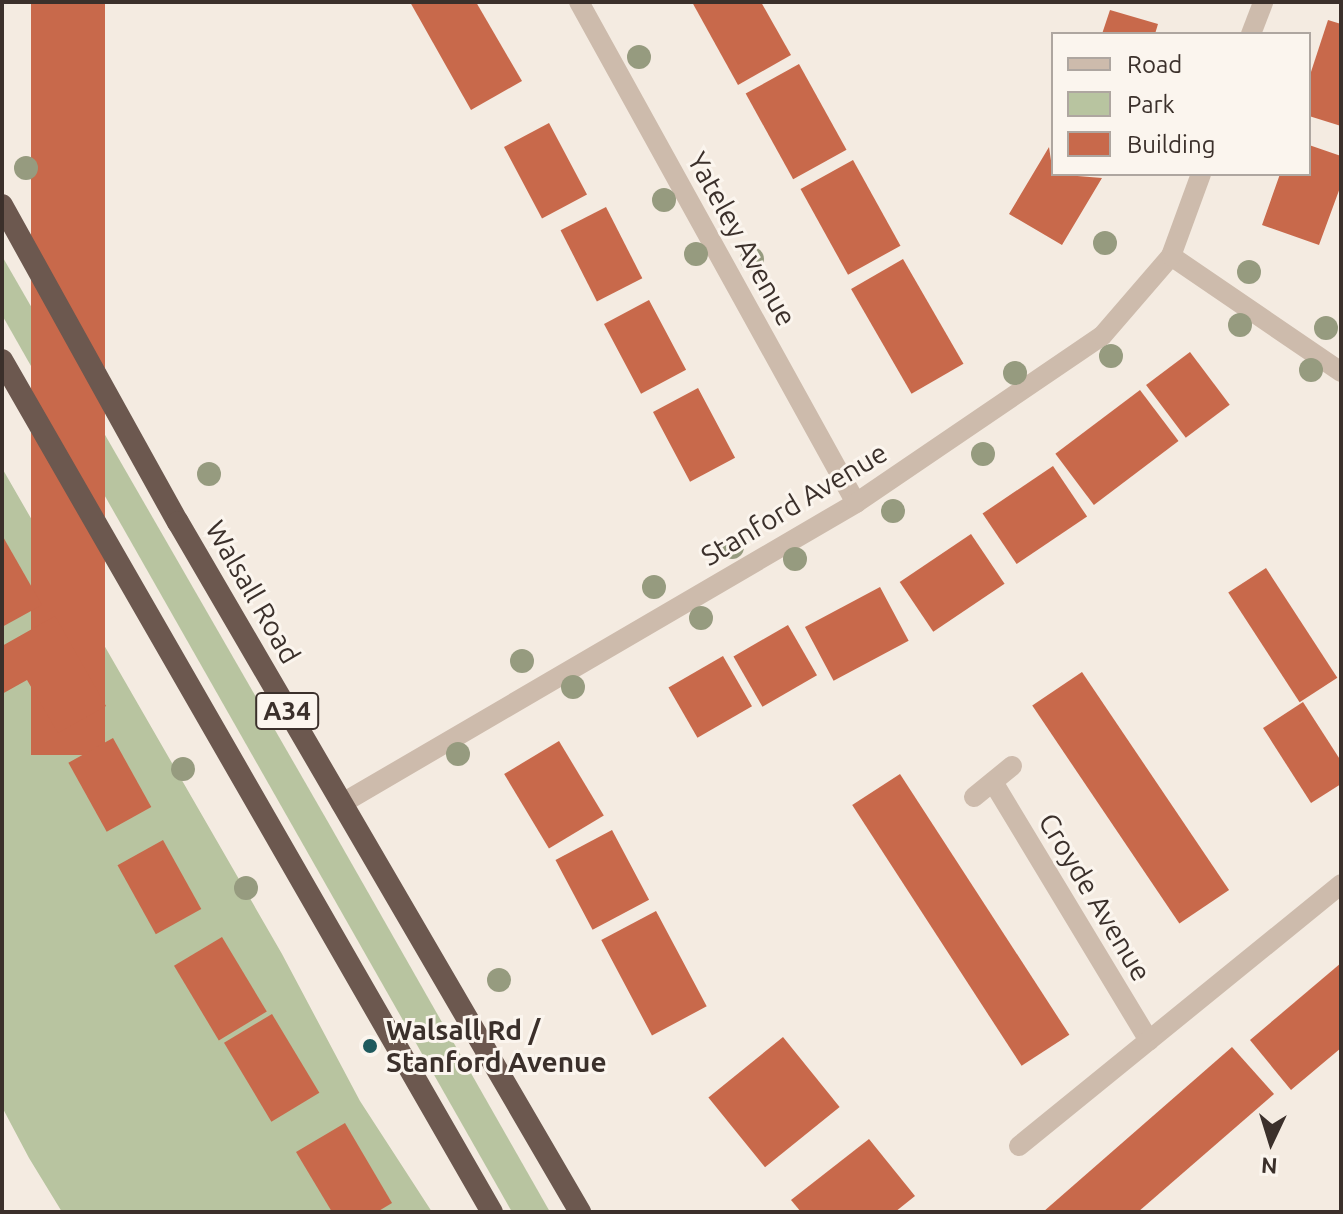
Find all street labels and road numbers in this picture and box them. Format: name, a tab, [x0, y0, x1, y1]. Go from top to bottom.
street label: Yateley Avenue	[681, 146, 803, 332]
street label: Stanford Avenue	[695, 435, 893, 573]
street label: Walsall Road	[199, 515, 307, 669]
road number: A34	[255, 689, 319, 733]
street label: Croyde Avenue	[1032, 807, 1158, 987]

